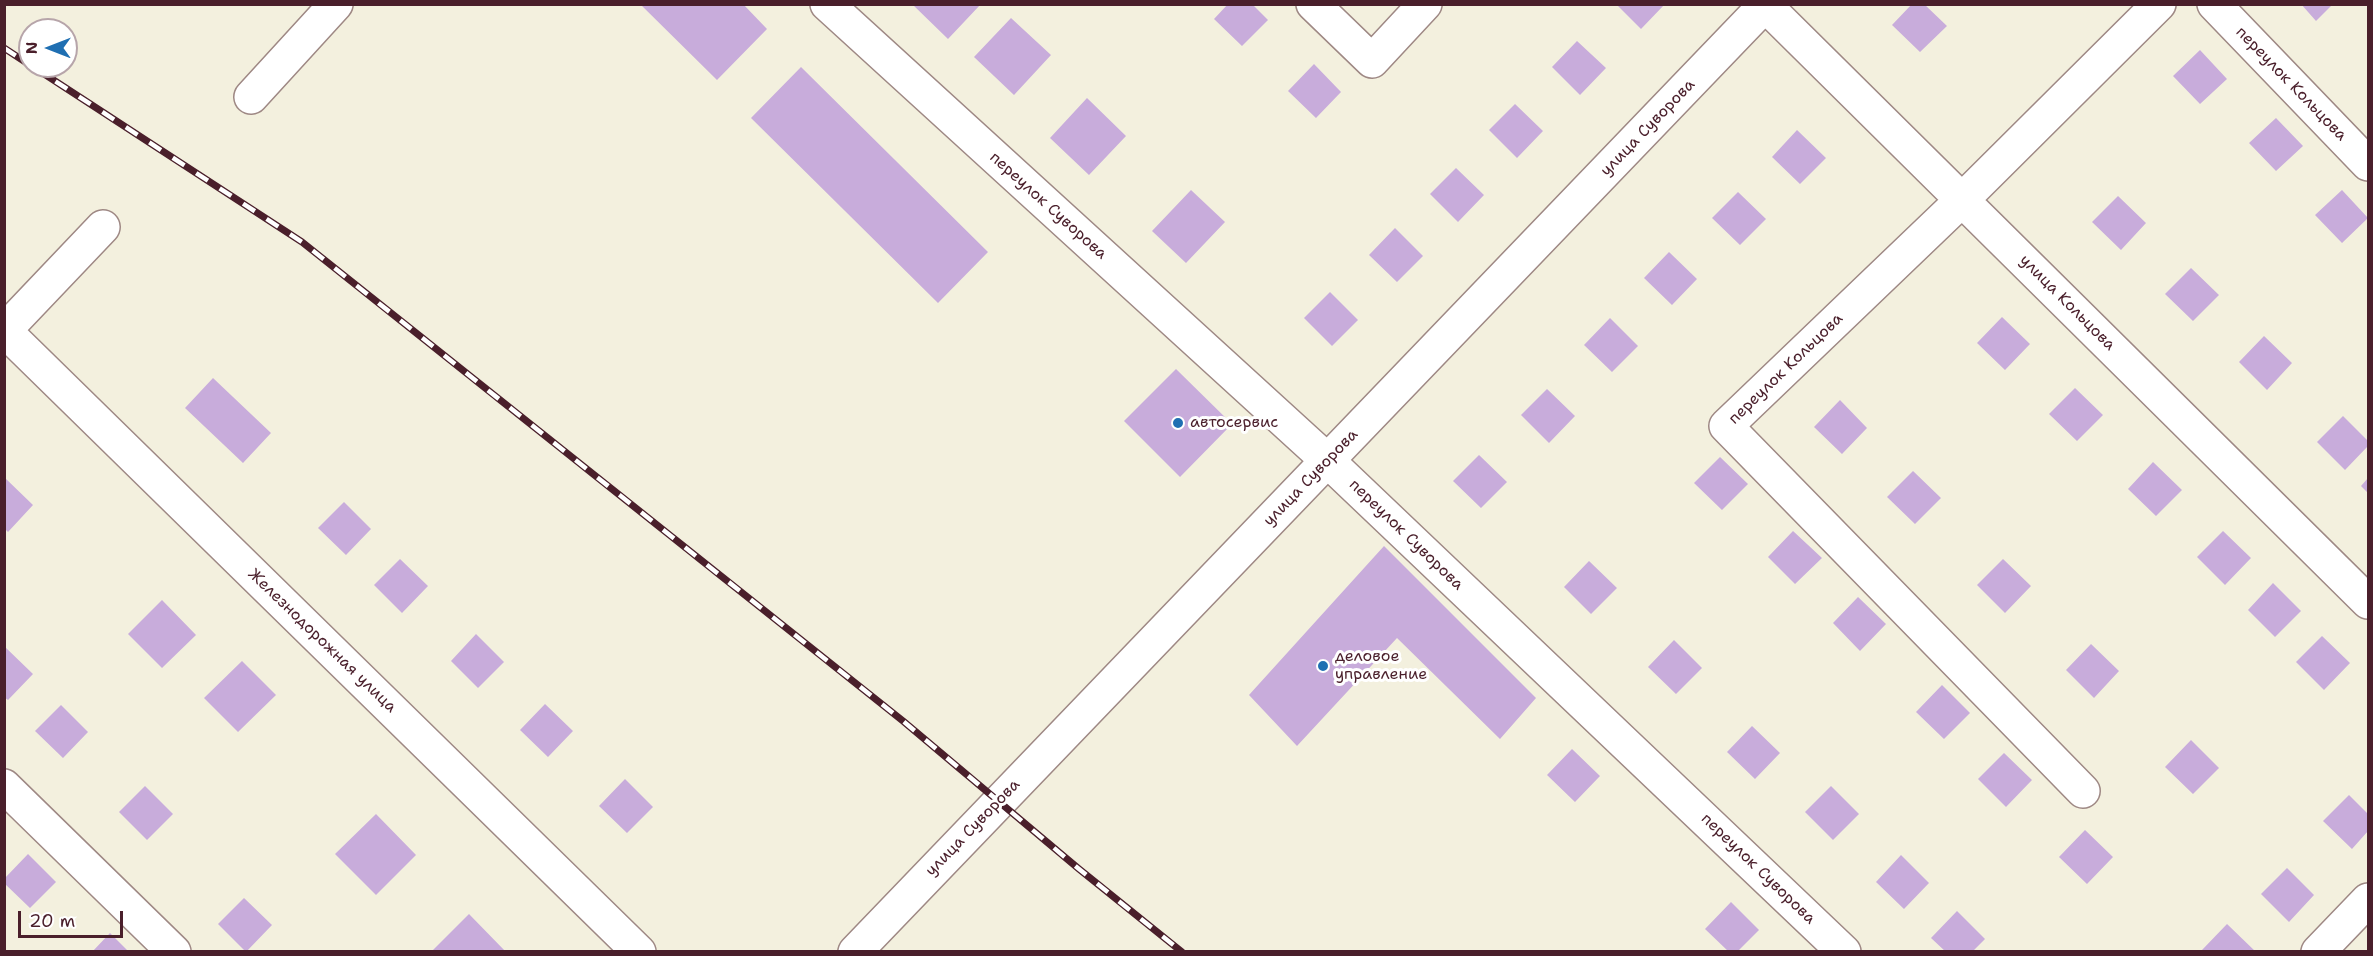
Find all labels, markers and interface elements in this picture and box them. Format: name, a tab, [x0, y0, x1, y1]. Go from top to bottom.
north arrow	[18, 18, 78, 78]
street label: переулок Кольцова	[2231, 23, 2351, 145]
text: N	[21, 42, 42, 54]
street label: улица Суворова	[1597, 75, 1699, 181]
street label: переулок Суворова	[985, 148, 1111, 264]
street label: улица Кольцова	[2015, 251, 2119, 355]
street label: переулок Кольцова	[1725, 309, 1847, 429]
place label: автосервис	[1190, 413, 1278, 433]
marker: автосервис	[1171, 416, 1185, 430]
street label: улица Суворова	[1260, 425, 1362, 531]
street label: переулок Суворова	[1345, 475, 1467, 595]
street label: Железнодорожная улица	[244, 565, 400, 717]
place label: деловое управление	[1335, 647, 1427, 685]
marker: деловое управление	[1316, 659, 1330, 673]
street label: улица Суворова	[922, 775, 1024, 881]
street label: переулок Суворова	[1697, 809, 1819, 929]
scale bar	[21, 899, 126, 937]
text: 20 m	[29, 909, 75, 933]

